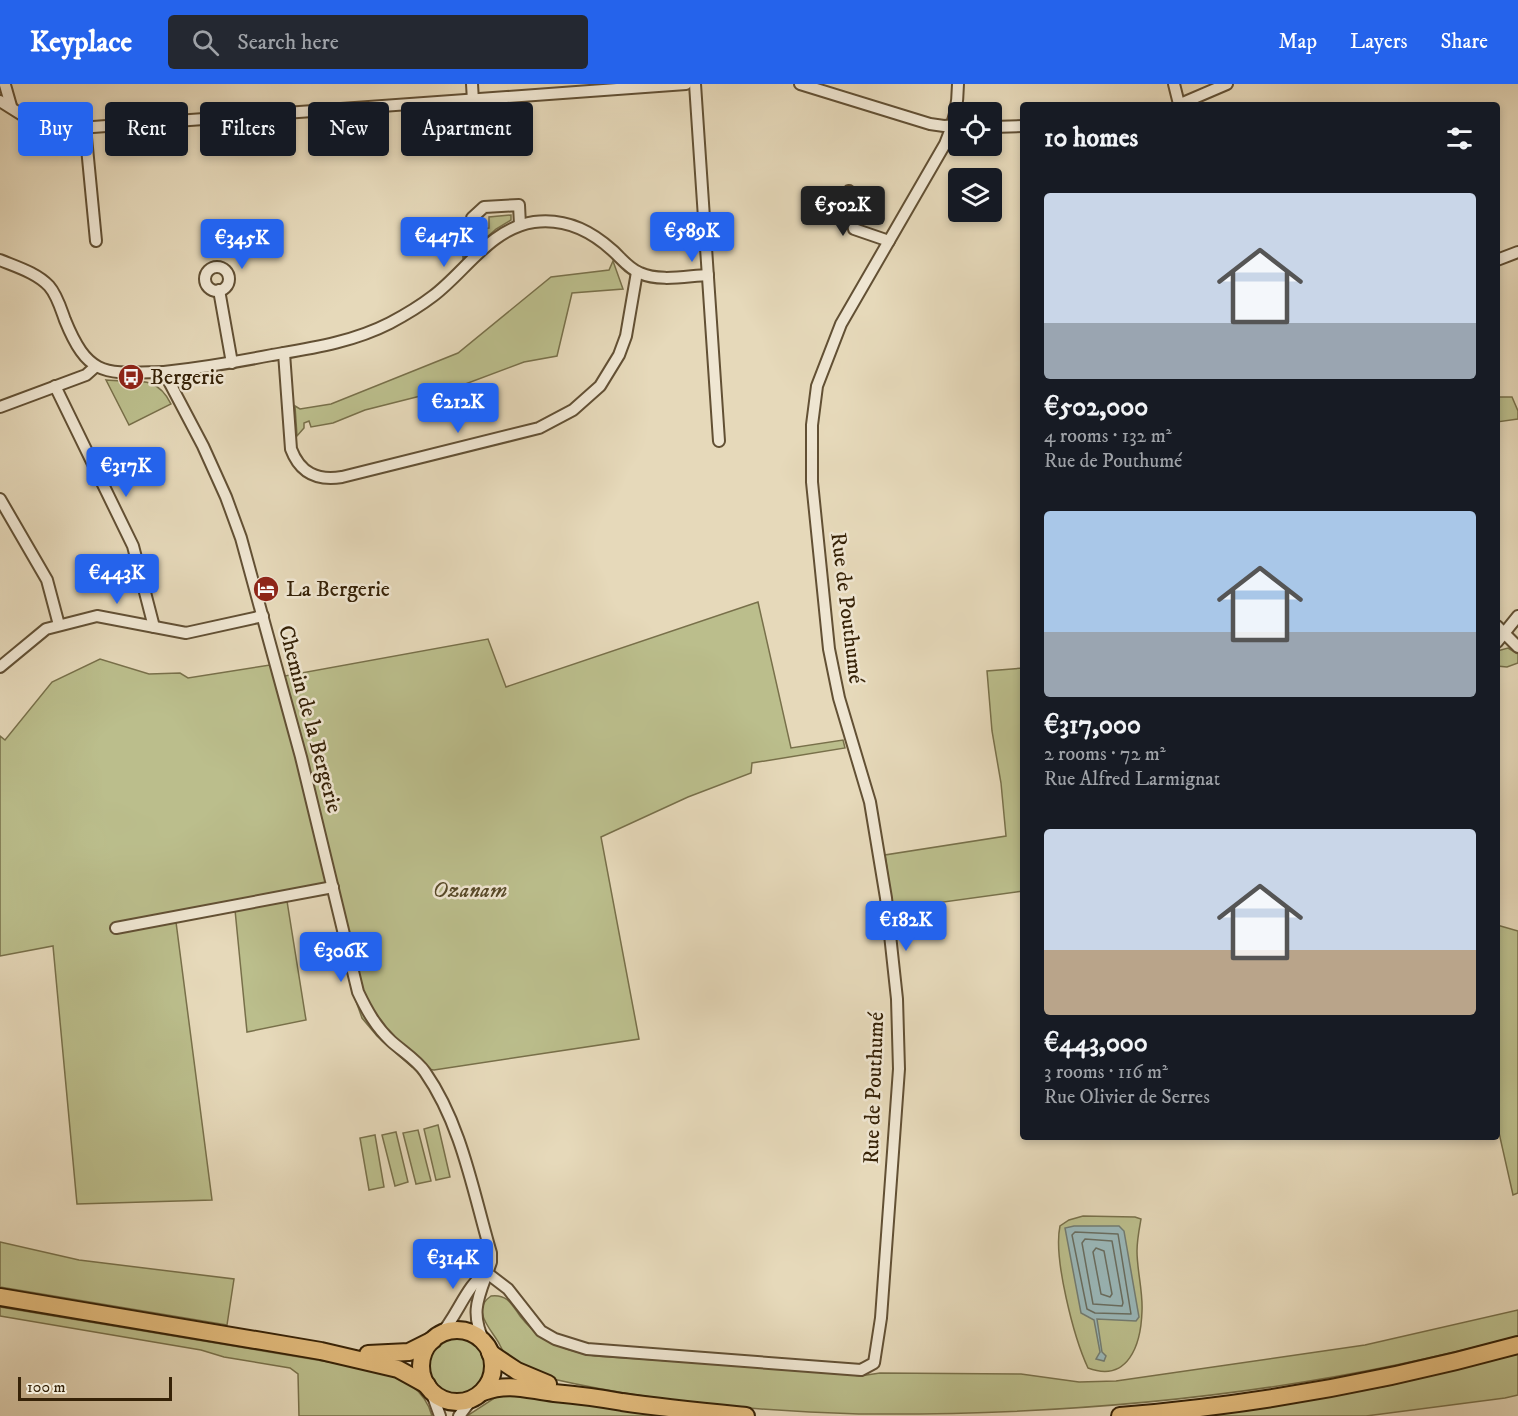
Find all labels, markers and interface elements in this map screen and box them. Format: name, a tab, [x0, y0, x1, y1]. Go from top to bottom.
search box	[168, 15, 588, 69]
text: Keyplace	[30, 25, 132, 60]
icon: search	[189, 26, 222, 59]
text: Search here	[237, 29, 339, 56]
text: Map	[1278, 29, 1317, 55]
text: Layers	[1350, 29, 1408, 55]
text: Share	[1441, 29, 1488, 55]
chip: Buy	[18, 102, 93, 156]
chip: Rent	[105, 102, 188, 156]
chip: Filters	[200, 102, 296, 156]
chip: New	[308, 102, 389, 156]
chip: Apartment	[401, 102, 533, 156]
map controls	[948, 102, 1002, 222]
button: locate	[948, 102, 1002, 156]
text: 10 homes	[1044, 122, 1138, 155]
icon: filters	[1443, 122, 1476, 155]
button: layers	[948, 168, 1002, 222]
pin: €502K	[801, 186, 885, 237]
text: €502K	[815, 193, 871, 218]
pin: €589K	[650, 212, 734, 263]
pin: €447K	[402, 217, 486, 268]
pin: €345K	[200, 219, 284, 270]
text: €589K	[664, 219, 720, 244]
text: €447K	[415, 224, 473, 249]
text: €345K	[215, 226, 269, 251]
icon: home	[1206, 232, 1314, 340]
bus stop icon: Bergerie	[116, 362, 146, 392]
place label: Bergerie	[150, 364, 224, 391]
pin: €212K	[416, 383, 500, 434]
text: €212K	[432, 390, 484, 415]
text: €502,000	[1044, 391, 1148, 424]
text: 4 rooms · 132 m²	[1044, 424, 1172, 449]
pin: €317K	[84, 447, 168, 498]
text: Rue de Pouthumé	[1044, 449, 1182, 474]
text: €317K	[100, 454, 152, 479]
street label: Rue de Pouthumé	[824, 531, 870, 685]
icon: home	[1206, 550, 1314, 658]
pin: €443K	[75, 554, 159, 605]
text: €443K	[89, 561, 145, 586]
hotel icon: La Bergerie	[251, 574, 281, 604]
place label: La Bergerie	[286, 576, 390, 603]
street label: Chemin de la Bergerie	[272, 622, 348, 816]
text: €317,000	[1044, 709, 1141, 742]
text: 2 rooms · 72 m²	[1044, 742, 1166, 767]
text: Rue Alfred Larmignat	[1044, 767, 1220, 792]
icon: home	[1206, 868, 1314, 976]
park label: Ozanam	[433, 877, 507, 904]
pin: €182K	[864, 901, 948, 952]
text: €182K	[880, 908, 932, 933]
pin: €306K	[299, 932, 383, 983]
text: €306K	[314, 939, 368, 964]
street label: Rue de Pouthumé	[858, 1011, 890, 1165]
text: €443,000	[1044, 1027, 1148, 1060]
text: 3 rooms · 116 m²	[1044, 1060, 1168, 1085]
text: Rue Olivier de Serres	[1044, 1085, 1210, 1110]
pin: €314K	[411, 1239, 495, 1290]
text: €314K	[427, 1246, 479, 1271]
scale bar	[18, 1374, 172, 1402]
text: 100 m	[27, 1377, 66, 1397]

